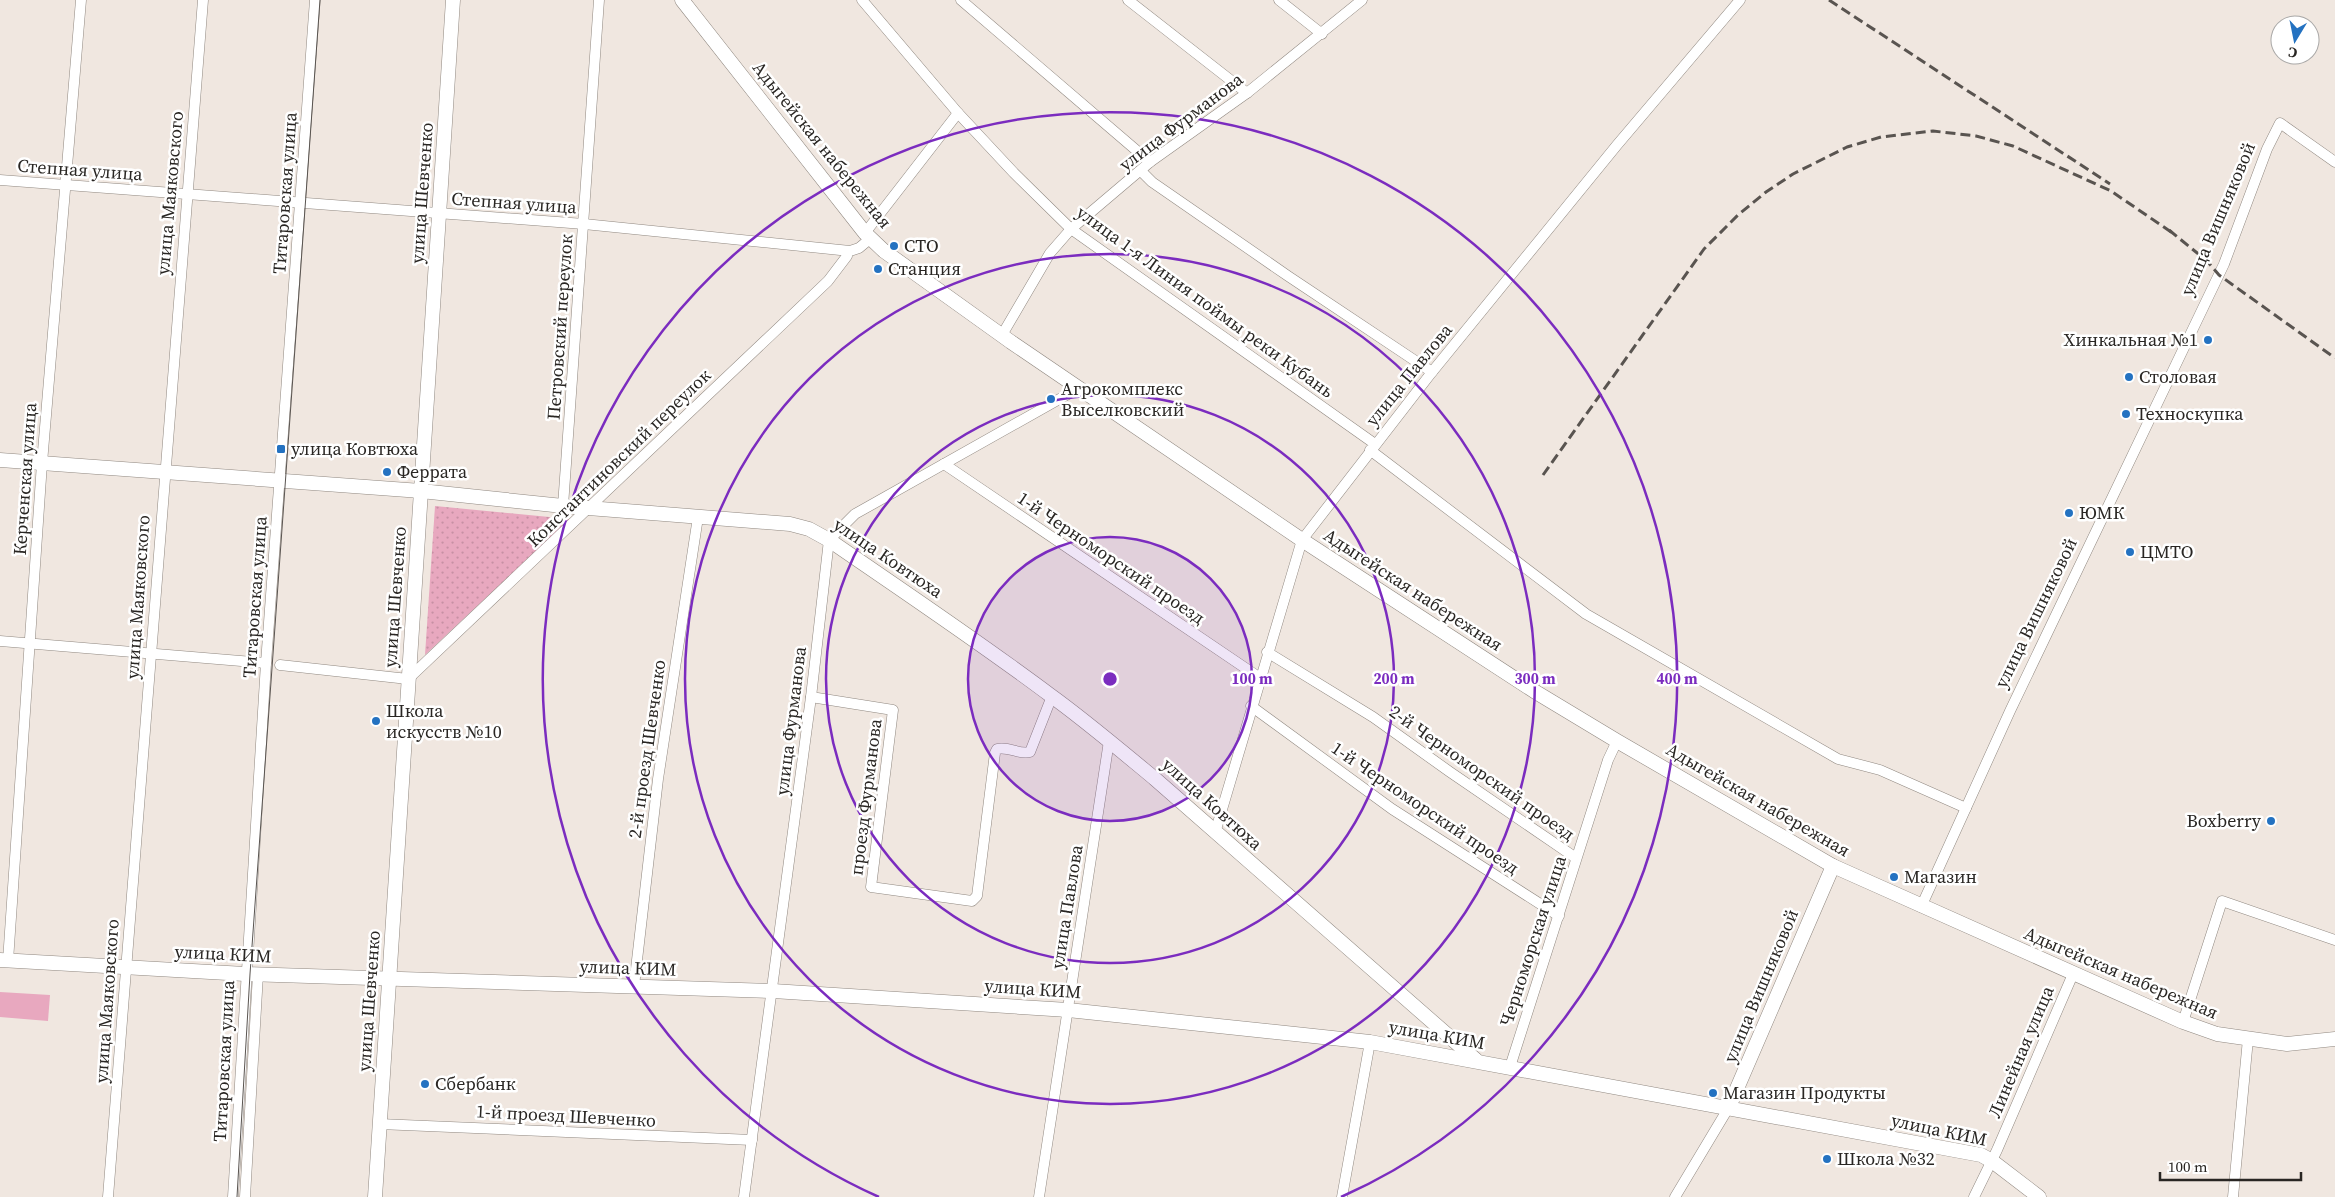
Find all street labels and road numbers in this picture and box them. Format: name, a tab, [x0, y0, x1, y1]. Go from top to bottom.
street label: Адыгейская набережная	[747, 56, 898, 234]
street label: улица Фурманова	[1113, 66, 1249, 177]
street label: улица Маяковского	[150, 110, 189, 276]
street label: Титаровская улица	[266, 111, 303, 275]
street label: улица Шевченко	[404, 121, 439, 264]
street label: улица Вишняковой	[2174, 138, 2261, 299]
street label: Степная улица	[17, 153, 144, 186]
street label: Степная улица	[451, 186, 578, 219]
street label: улица 1-я Линия поймы реки Кубань	[1072, 200, 1339, 404]
street label: Петровский переулок	[541, 233, 578, 421]
street label: улица Павлова	[1359, 317, 1458, 431]
street label: Константиновский переулок	[521, 363, 716, 552]
street label: Керченская улица	[7, 401, 42, 556]
street label: 1-й Черноморский проезд	[1013, 485, 1210, 630]
street label: улица Ковтюха	[829, 512, 949, 604]
street label: улица Маяковского	[119, 514, 156, 680]
street label: Титаровская улица	[236, 515, 273, 679]
street label: Адыгейская набережная	[1319, 522, 1508, 657]
street label: улица Шевченко	[377, 525, 412, 668]
street label: улица Вишняковой	[1988, 533, 2083, 692]
street label: улица Фурманова	[769, 644, 812, 797]
street label: 2-й проезд Шевченко	[622, 658, 671, 840]
street label: 2-й Черноморский проезд	[1384, 699, 1580, 846]
street label: проезд Фурманова	[844, 716, 888, 877]
street label: 1-й Черноморский проезд	[1327, 735, 1524, 880]
street label: Адыгейская набережная	[1662, 737, 1855, 863]
street label: улица Ковтюха	[1157, 752, 1269, 856]
street label: улица Павлова	[1044, 842, 1089, 971]
street label: Черноморская улица	[1493, 851, 1572, 1029]
street label: улица Вишняковой	[1717, 905, 1804, 1066]
street label: улица Маяковского	[88, 918, 125, 1084]
street label: Адыгейская набережная	[2020, 920, 2222, 1025]
street label: улица Шевченко	[351, 929, 386, 1072]
street label: улица КИМ	[174, 938, 272, 969]
street label: улица КИМ	[579, 953, 677, 982]
street label: улица КИМ	[984, 973, 1082, 1004]
street label: Титаровская улица	[207, 979, 240, 1142]
street label: Линейная улица	[1981, 981, 2060, 1122]
street label: улица КИМ	[1387, 1014, 1487, 1055]
street label: 1-й проезд Шевченко	[476, 1098, 657, 1133]
street label: улица КИМ	[1889, 1107, 1989, 1152]

